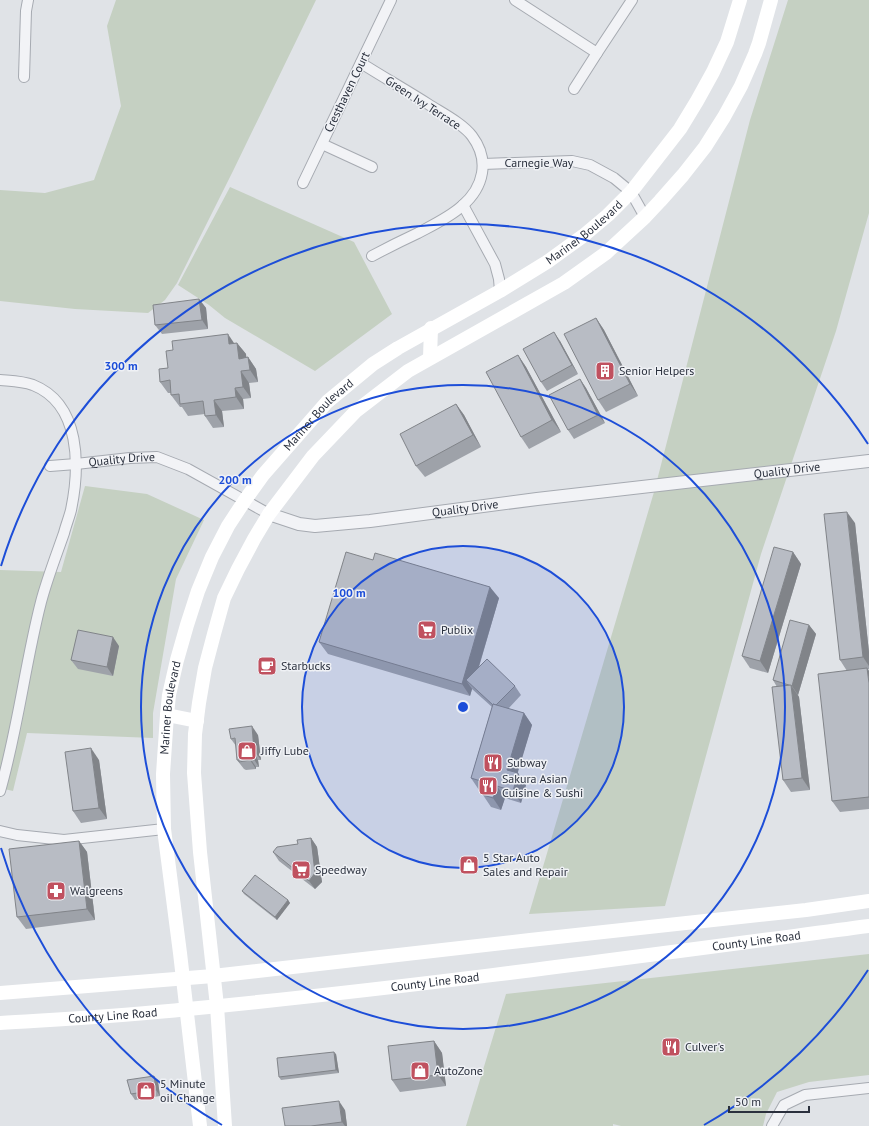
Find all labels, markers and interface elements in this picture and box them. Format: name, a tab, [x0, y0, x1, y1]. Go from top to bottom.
street label: Cresthaven Court	[321, 49, 373, 135]
street label: Green Ivy Terrace	[383, 73, 464, 133]
street label: Carnegie Way	[505, 155, 574, 170]
street label: Mariner Boulevard	[543, 197, 625, 267]
text: 300 m	[104, 358, 138, 373]
building icon: Senior Helpers	[594, 360, 616, 382]
place label: Senior Helpers	[619, 363, 694, 378]
street label: Mariner Boulevard	[280, 375, 356, 453]
street label: Quality Drive	[88, 449, 155, 470]
street label: Quality Drive	[753, 459, 821, 481]
text: 200 m	[218, 472, 252, 487]
street label: Quality Drive	[431, 496, 499, 520]
text: 100 m	[332, 585, 366, 600]
supermarket icon: Publix	[416, 619, 438, 641]
place label: Publix	[441, 622, 473, 637]
cafe icon: Starbucks	[256, 655, 278, 677]
place label: Starbucks	[281, 658, 331, 673]
street label: Mariner Boulevard	[156, 659, 184, 755]
centre of rings	[456, 700, 470, 714]
shop icon: Jiffy Lube	[236, 740, 258, 762]
place label: Jiffy Lube	[260, 743, 309, 758]
restaurant icon: Subway	[482, 752, 504, 774]
place label: Subway	[507, 755, 547, 770]
place label: Sakura Asian Cuisine & Sushi	[502, 771, 583, 800]
restaurant icon: Sakura Asian Cuisine & Sushi	[477, 775, 499, 797]
place label: 5 Star Auto Sales and Repair	[483, 850, 568, 879]
shop icon: 5 Star Auto Sales and Repair	[458, 854, 480, 876]
supermarket icon: Speedway	[290, 859, 312, 881]
place label: Speedway	[315, 862, 367, 877]
pharmacy icon: Walgreens	[45, 880, 67, 902]
place label: Walgreens	[70, 883, 123, 898]
street label: County Line Road	[711, 927, 801, 954]
street label: County Line Road	[390, 969, 480, 994]
street label: County Line Road	[68, 1004, 158, 1026]
restaurant icon: Culver's	[660, 1036, 682, 1058]
place label: Culver's	[685, 1039, 724, 1054]
shop icon: AutoZone	[409, 1060, 431, 1082]
place label: AutoZone	[434, 1063, 483, 1078]
place label: 5 Minute oil Change	[160, 1076, 215, 1105]
shop icon: 5 Minute oil Change	[135, 1080, 157, 1102]
scale bar	[729, 1088, 809, 1114]
text: 50 m	[735, 1094, 761, 1109]

